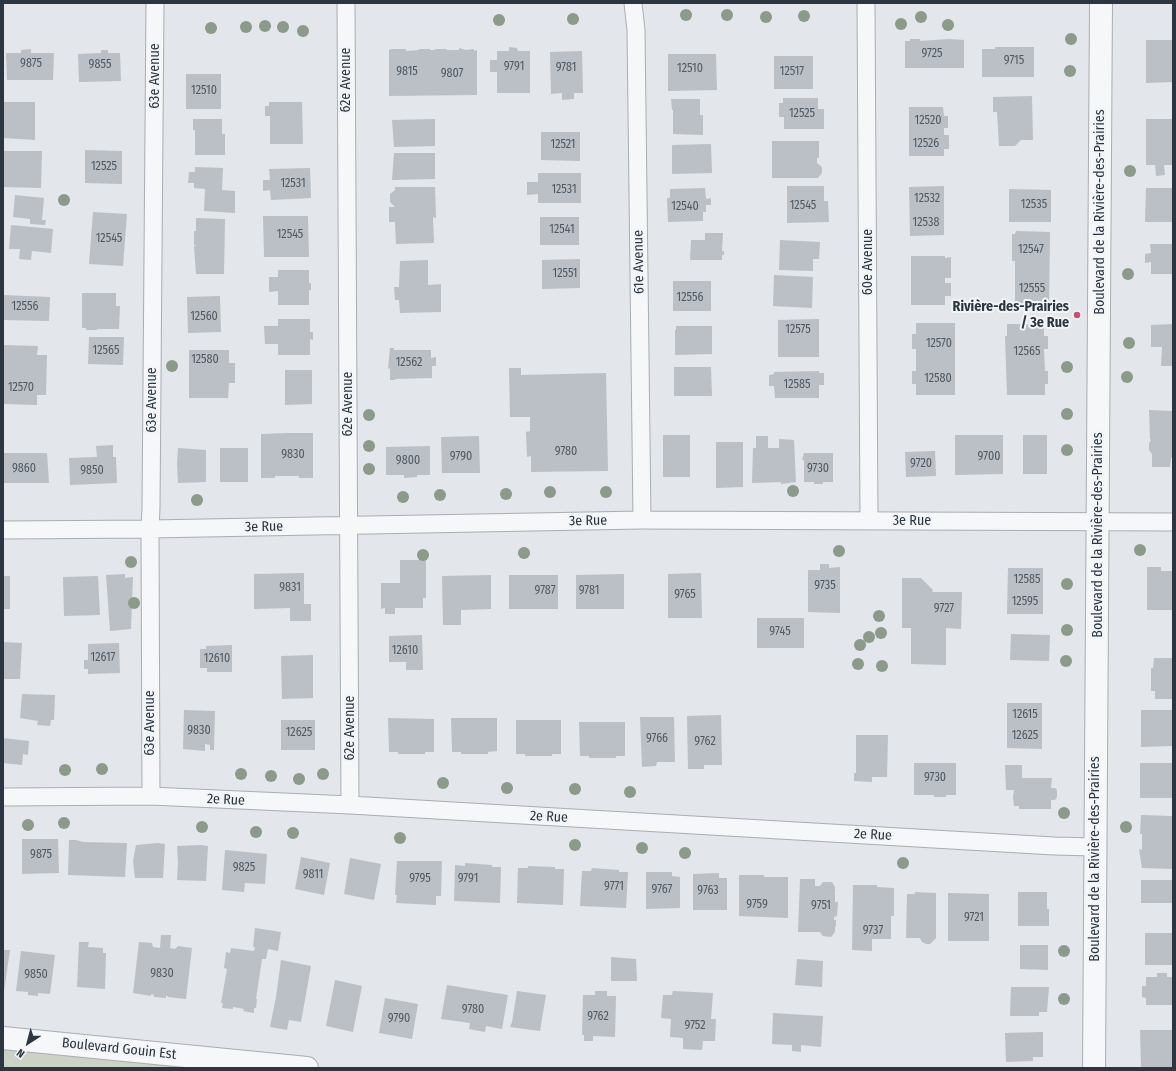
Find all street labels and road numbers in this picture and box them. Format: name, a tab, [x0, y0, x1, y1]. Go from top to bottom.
street label: 63e Avenue	[147, 43, 163, 109]
street label: 62e Avenue	[338, 48, 354, 112]
street label: Boulevard de la Rivière-des-Prairies	[1092, 109, 1108, 315]
street label: 60e Avenue	[860, 229, 876, 295]
street label: 61e Avenue	[630, 230, 648, 294]
street label: 63e Avenue	[144, 367, 160, 433]
street label: 62e Avenue	[340, 372, 356, 436]
street label: Boulevard de la Rivière-des-Prairies	[1090, 432, 1106, 638]
street label: 3e Rue	[569, 512, 607, 530]
street label: 3e Rue	[893, 513, 931, 529]
street label: 3e Rue	[245, 518, 283, 536]
street label: 63e Avenue	[142, 690, 158, 756]
street label: 62e Avenue	[342, 696, 358, 760]
street label: Boulevard de la Rivière-des-Prairies	[1087, 756, 1103, 962]
street label: 2e Rue	[207, 791, 245, 809]
street label: 2e Rue	[530, 808, 568, 826]
street label: 2e Rue	[854, 826, 892, 844]
street label: Boulevard Gouin Est	[61, 1035, 177, 1063]

